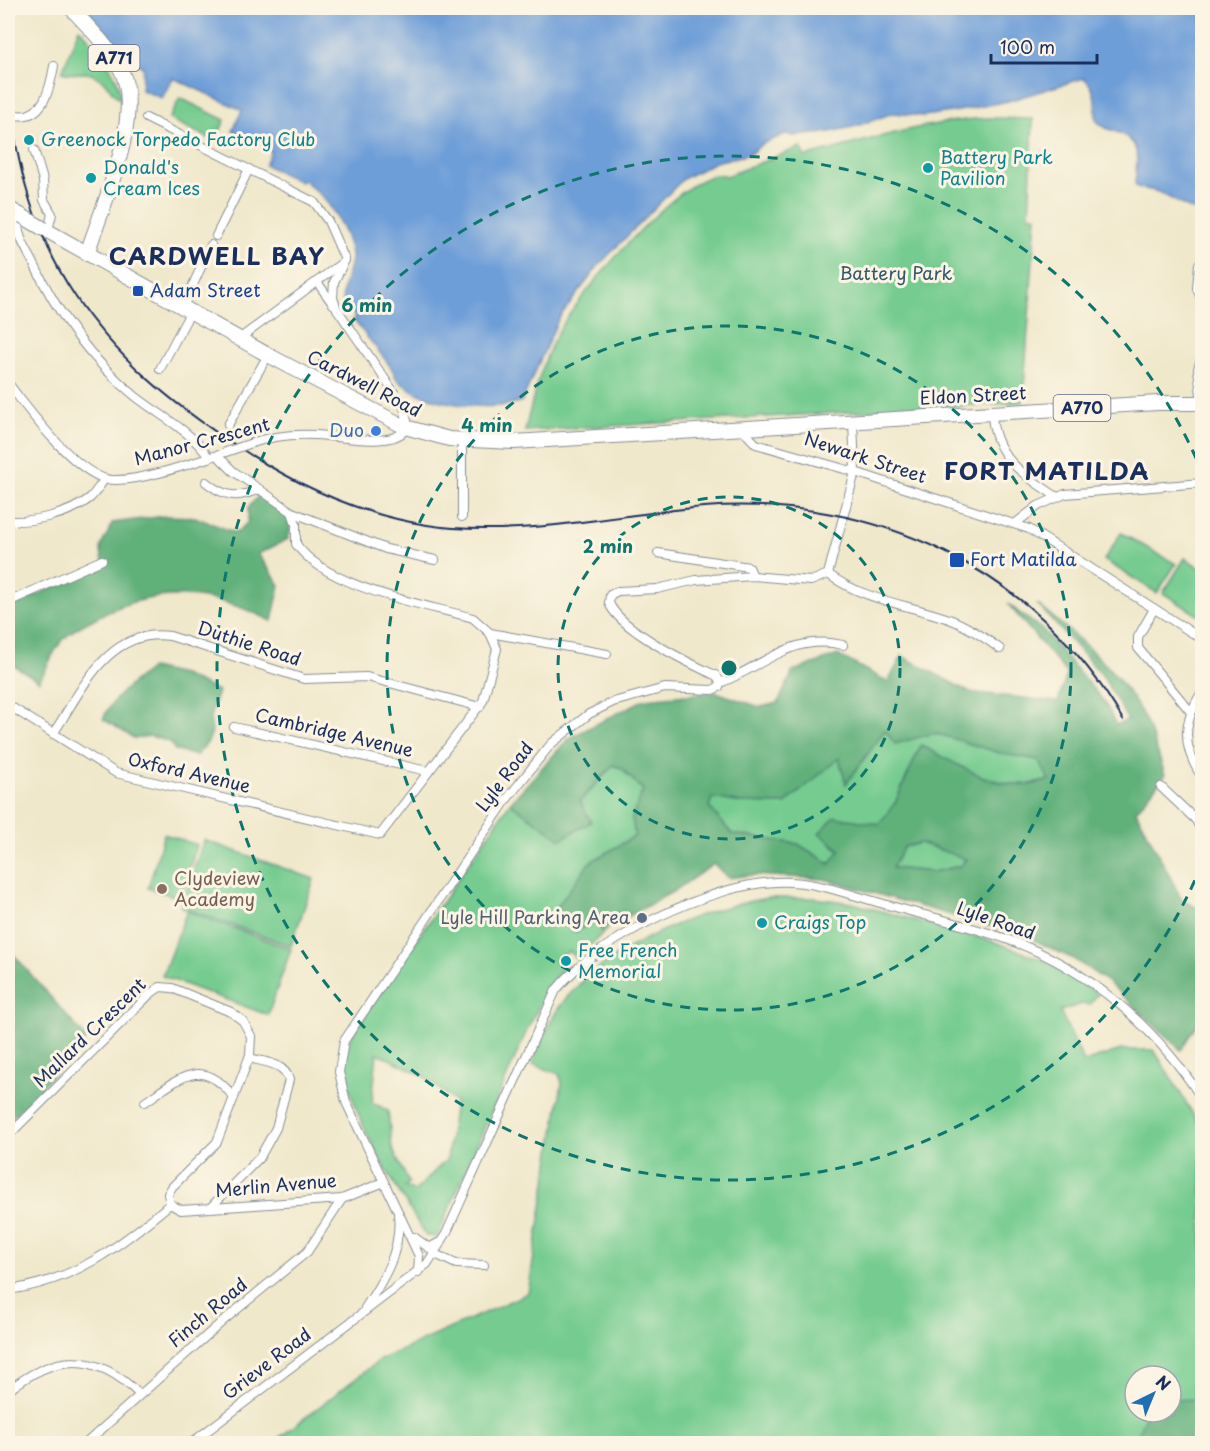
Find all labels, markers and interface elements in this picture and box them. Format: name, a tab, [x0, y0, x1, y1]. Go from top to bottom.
scale bar	[991, 27, 1098, 65]
text: 100 m	[1000, 33, 1055, 60]
road number: A771	[88, 45, 140, 71]
place label: Greenock Torpedo Factory Club	[41, 125, 315, 152]
marker: Greenock Torpedo Factory Club	[22, 133, 36, 147]
place label: Battery Park Pavilion	[940, 143, 1053, 191]
place label: Donald's Cream Ices	[103, 153, 200, 201]
marker: Battery Park Pavilion	[921, 161, 935, 175]
marker: Donald's Cream Ices	[84, 171, 98, 185]
district label: CARDWELL BAY	[109, 237, 325, 273]
park label: Battery Park	[840, 259, 952, 286]
place label: Adam Street	[150, 276, 261, 303]
marker: Adam Street	[131, 284, 145, 298]
text: 6 min	[342, 291, 392, 318]
street label: Cardwell Road	[303, 342, 427, 423]
street label: Eldon Street	[919, 378, 1027, 411]
road number: A770	[1054, 395, 1110, 421]
street label: Manor Crescent	[131, 409, 272, 472]
text: 4 min	[461, 411, 513, 438]
place label: Duo	[329, 416, 364, 443]
marker: Duo	[369, 424, 383, 438]
street label: Newark Street	[801, 424, 930, 489]
district label: FORT MATILDA	[944, 452, 1150, 488]
text: 2 min	[583, 532, 633, 559]
place label: Fort Matilda	[970, 545, 1077, 572]
marker: Fort Matilda	[948, 551, 966, 569]
street label: Duthie Road	[194, 613, 305, 672]
centre of rings	[719, 658, 739, 678]
street label: Cambridge Avenue	[253, 700, 416, 763]
street label: Lyle Road	[468, 735, 539, 817]
street label: Oxford Avenue	[126, 744, 253, 799]
place label: Clydeview Academy	[174, 864, 260, 912]
marker: Clydeview Academy	[155, 882, 169, 896]
street label: Lyle Road	[954, 894, 1039, 946]
place label: Lyle Hill Parking Area	[440, 903, 631, 930]
place label: Craigs Top	[774, 908, 866, 935]
marker: Lyle Hill Parking Area	[635, 911, 649, 925]
marker: Craigs Top	[755, 916, 769, 930]
place label: Free French Memorial	[578, 936, 678, 984]
marker: Free French Memorial	[559, 954, 573, 968]
street label: Mallard Crescent	[26, 971, 152, 1093]
street label: Merlin Avenue	[214, 1166, 338, 1203]
street label: Finch Road	[161, 1271, 253, 1353]
street label: Grieve Road	[216, 1320, 316, 1405]
north arrow	[1123, 1364, 1183, 1424]
text: N	[1151, 1369, 1177, 1395]

